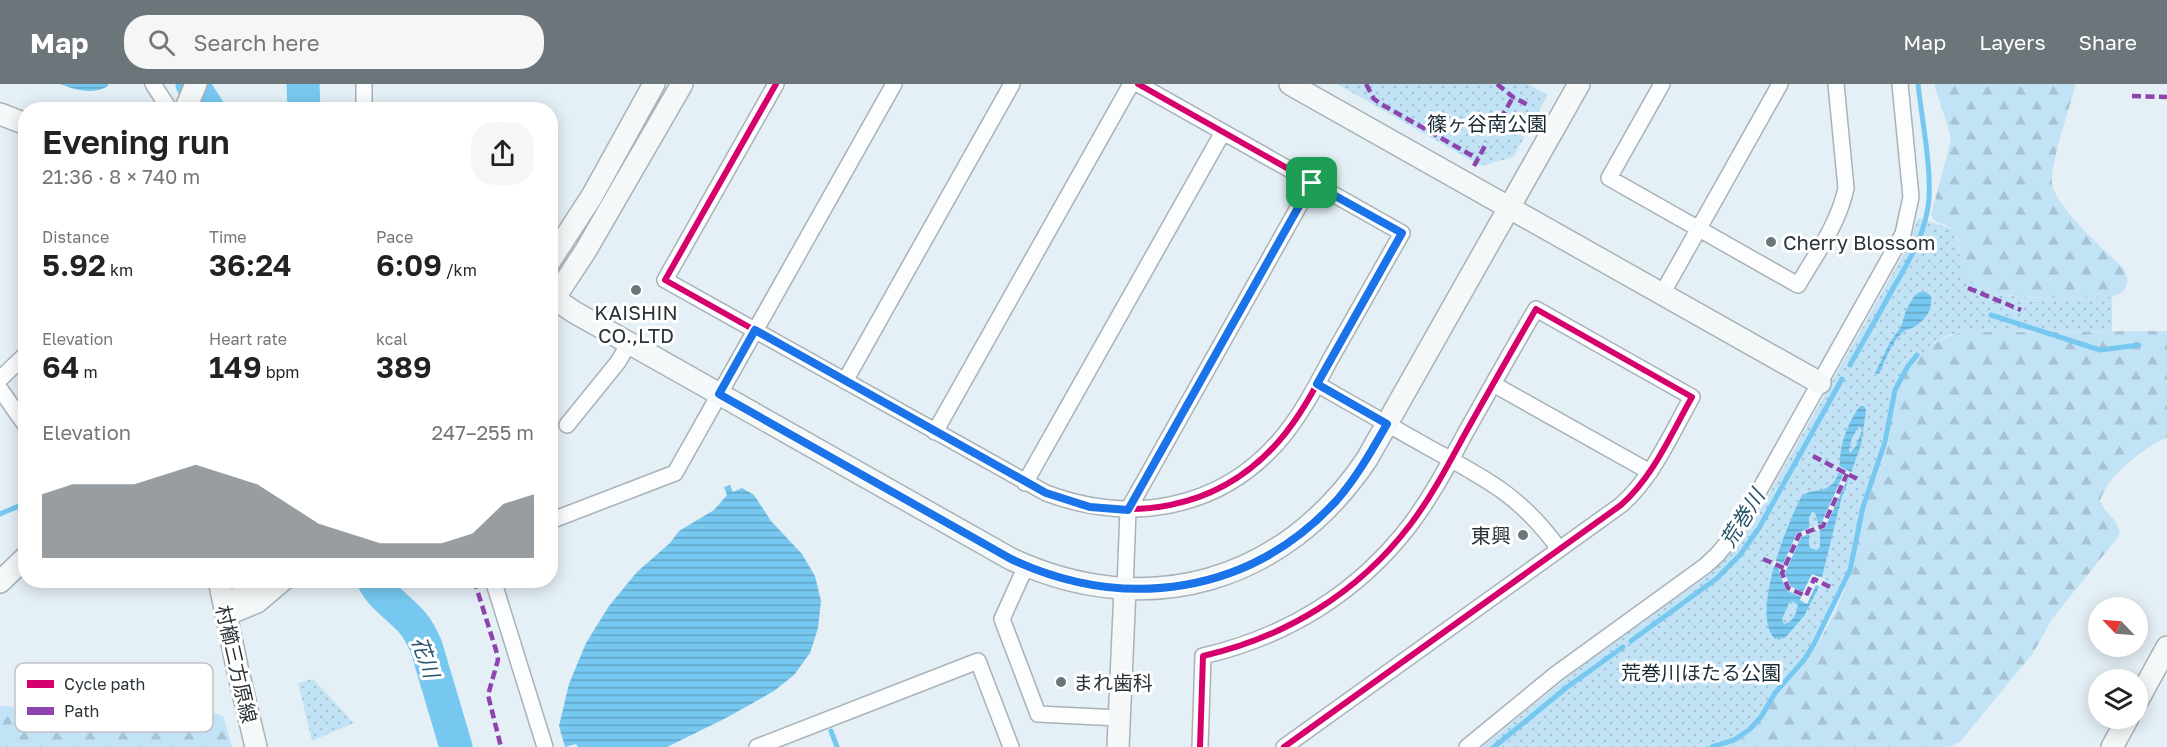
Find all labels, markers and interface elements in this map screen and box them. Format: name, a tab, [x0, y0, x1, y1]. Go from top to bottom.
search box	[124, 15, 544, 69]
text: Map	[30, 26, 88, 59]
icon: search	[145, 26, 178, 59]
text: Search here	[193, 29, 319, 56]
text: Map	[1903, 29, 1946, 55]
text: Layers	[1979, 29, 2046, 55]
text: Share	[2079, 29, 2137, 55]
park label: 篠ヶ谷南公園	[1427, 111, 1547, 135]
text: Evening run	[42, 122, 230, 161]
button: share	[471, 122, 534, 185]
pin	[1286, 157, 1337, 208]
text: 21:36 · 8 × 740 m	[42, 164, 200, 188]
icon: arrive	[1295, 166, 1328, 199]
text: Distance	[42, 227, 109, 247]
text: Time	[209, 227, 247, 247]
text: Pace	[376, 227, 413, 247]
place label: Cherry Blossom	[1783, 230, 1935, 254]
marker: Cherry Blossom	[1764, 235, 1778, 249]
text: 5.92	[42, 247, 106, 283]
text: 36:24	[209, 247, 292, 283]
text: 6:09	[376, 247, 442, 283]
text: km	[106, 260, 133, 280]
text: /km	[442, 260, 477, 280]
marker: KAISHIN CO.,LTD	[629, 283, 643, 297]
place label: KAISHIN CO.,LTD	[594, 300, 678, 347]
text: Elevation	[42, 329, 113, 349]
text: Heart rate	[209, 329, 287, 349]
text: kcal	[376, 329, 408, 349]
text: 64	[42, 349, 80, 385]
text: 149	[209, 349, 262, 385]
text: 389	[376, 349, 432, 385]
text: m	[80, 362, 98, 382]
text: bpm	[262, 362, 300, 382]
text: Elevation	[42, 420, 131, 444]
text: 247–255 m	[432, 420, 534, 444]
water label: 荒巻川	[1714, 483, 1771, 552]
place label: 東興	[1471, 523, 1511, 547]
marker: 東興	[1516, 528, 1530, 542]
north arrow	[2088, 597, 2148, 657]
map controls	[2088, 597, 2148, 729]
street label: 村櫛三方原線	[212, 603, 262, 725]
water label: 花川	[407, 633, 446, 683]
park label: 荒巻川ほたる公園	[1621, 660, 1781, 684]
legend	[15, 663, 213, 732]
button: layers	[2088, 669, 2148, 729]
place label: まれ歯科	[1073, 670, 1153, 694]
text: Cycle path	[64, 674, 145, 694]
marker: まれ歯科	[1054, 675, 1068, 689]
text: Path	[64, 701, 99, 721]

